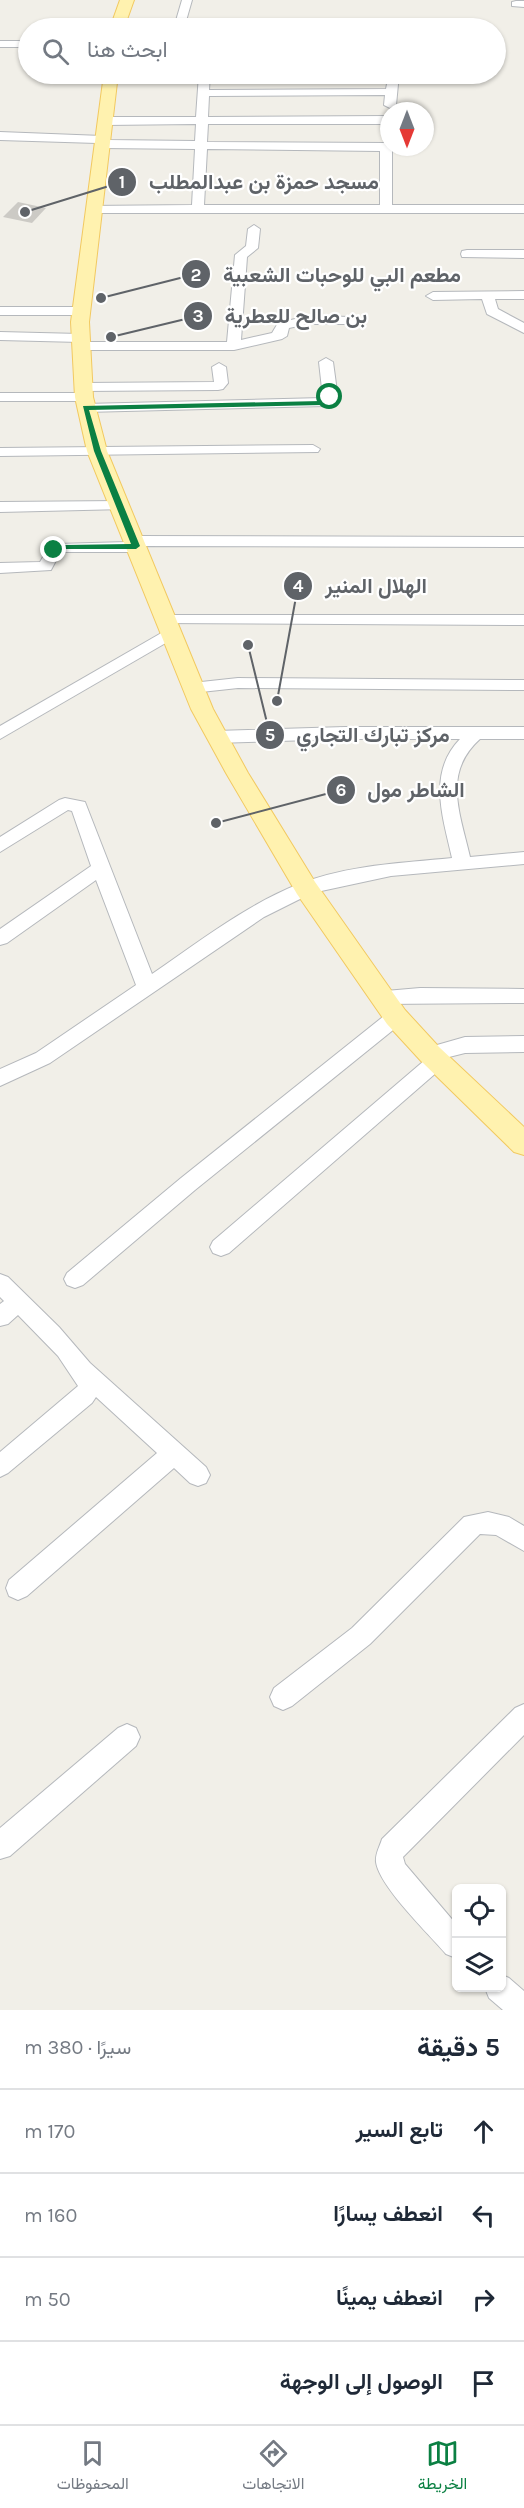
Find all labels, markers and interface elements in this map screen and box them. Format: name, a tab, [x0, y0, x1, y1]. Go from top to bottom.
search box	[18, 18, 506, 84]
icon: search	[39, 35, 72, 68]
text: ابحث هنا	[87, 37, 168, 63]
north arrow	[380, 102, 434, 156]
callout: مسجد حمزة بن عبدالمطلب	[107, 162, 391, 201]
text: مسجد حمزة بن عبدالمطلب	[149, 170, 379, 195]
text: 1	[119, 171, 125, 193]
callout: مطعم البي للوحبات الشعبية	[181, 255, 473, 294]
text: مطعم البي للوحبات الشعبية	[223, 263, 461, 292]
text: 2	[191, 264, 201, 286]
callout: بن صالح للعطرية	[183, 296, 379, 335]
text: بن صالح للعطرية	[225, 304, 367, 330]
text: 3	[192, 305, 204, 327]
route start	[316, 383, 342, 409]
route end	[40, 536, 66, 562]
callout: الهلال المنير	[283, 566, 439, 605]
text: الهلال المنير	[324, 574, 427, 599]
text: 4	[293, 575, 304, 597]
callout: مركز تبارك التجاري	[255, 716, 462, 755]
text: مركز تبارك التجاري	[296, 723, 450, 752]
text: 5	[265, 724, 275, 746]
callout: الشاطر مول	[326, 770, 477, 809]
text: الشاطر مول	[367, 778, 465, 803]
text: 6	[336, 779, 347, 801]
map controls	[452, 1884, 506, 1992]
button: locate	[452, 1884, 506, 1938]
button: layers	[452, 1938, 506, 1992]
text: 5 دقيقة	[417, 2032, 500, 2063]
text: سيرًا · 380 m	[24, 2036, 131, 2059]
icon: ahead	[467, 2115, 500, 2148]
text: تابع السير	[355, 2117, 443, 2143]
text: 170 m	[24, 2120, 75, 2143]
icon: left	[467, 2199, 500, 2232]
text: انعطف يسارًا	[333, 2201, 443, 2227]
text: 160 m	[24, 2204, 77, 2227]
icon: right	[467, 2283, 500, 2316]
text: انعطف يمينًا	[336, 2285, 443, 2311]
text: 50 m	[24, 2288, 71, 2311]
icon: arrive	[467, 2367, 500, 2400]
text: الوصول إلى الوجهة	[280, 2369, 443, 2395]
tab: المحفوظات	[57, 2437, 129, 2498]
tab: الاتجاهات	[242, 2437, 304, 2498]
tab: الخريطة	[418, 2437, 467, 2498]

